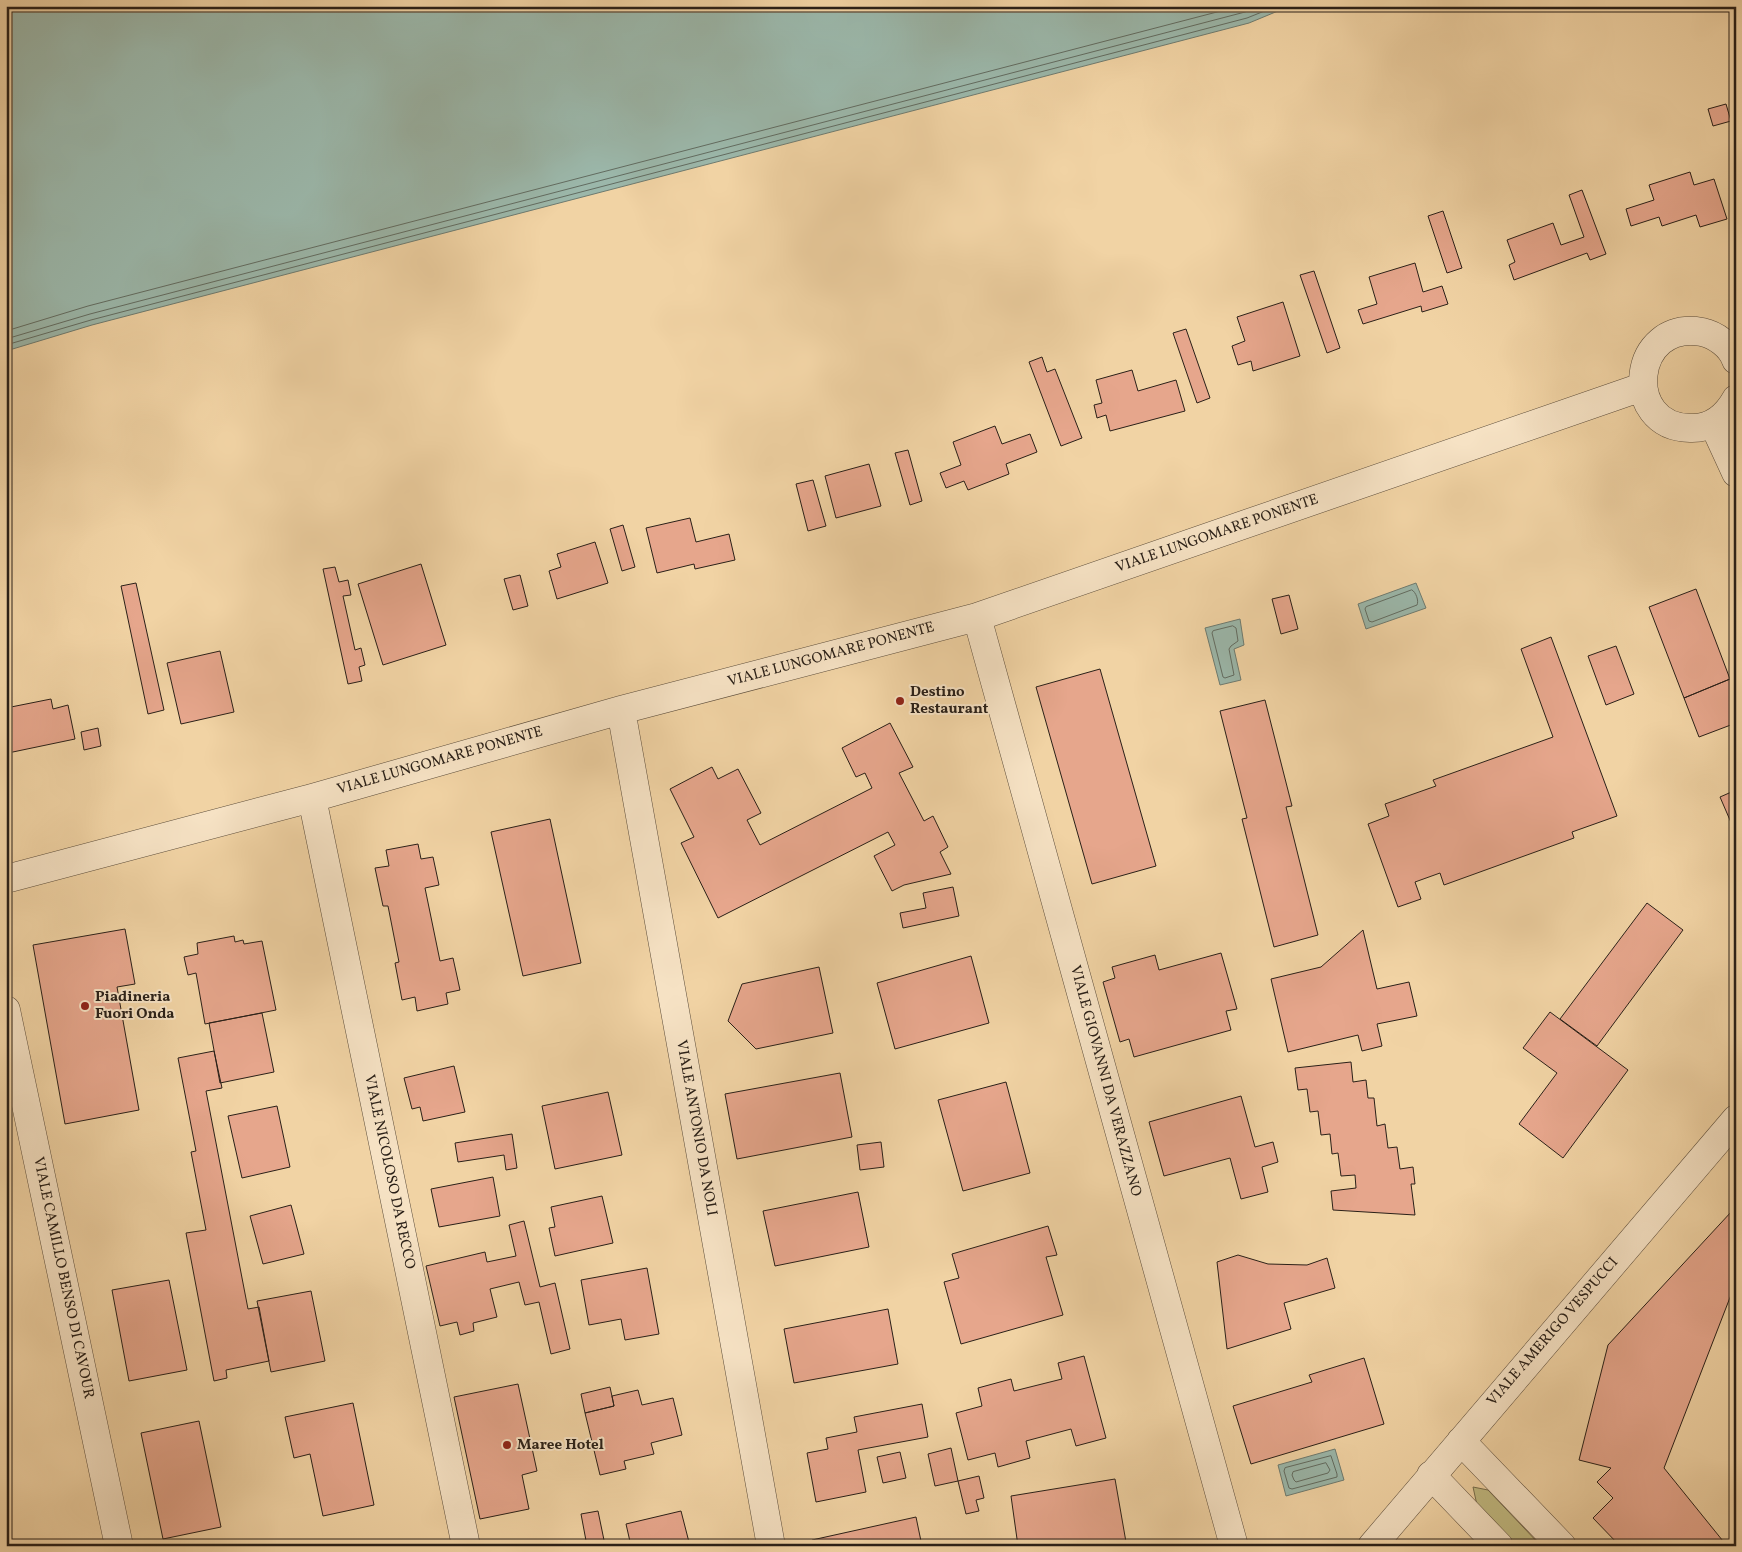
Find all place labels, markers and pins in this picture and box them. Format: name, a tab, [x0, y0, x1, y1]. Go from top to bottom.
place label: Destino Restaurant	[910, 682, 989, 720]
marker: Destino Restaurant	[894, 695, 906, 707]
place label: Piadineria Fuori Onda	[95, 987, 175, 1025]
marker: Piadineria Fuori Onda	[79, 1000, 91, 1012]
place label: Maree Hotel	[517, 1435, 604, 1456]
marker: Maree Hotel	[501, 1439, 513, 1451]

